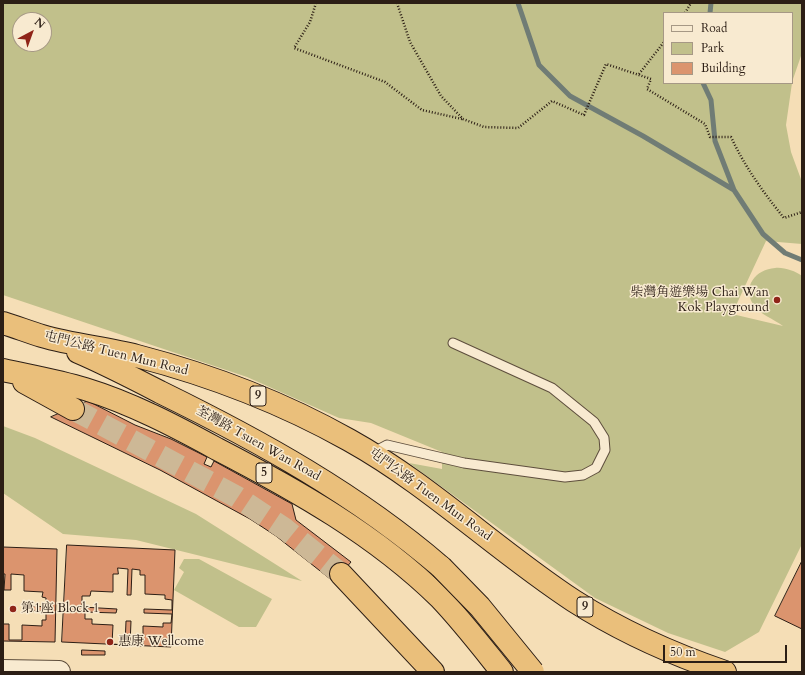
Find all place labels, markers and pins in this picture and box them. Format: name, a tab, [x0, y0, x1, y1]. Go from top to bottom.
place label: 柴灣角遊樂場 Chai Wan Kok Playground	[630, 285, 769, 316]
marker: 柴灣角遊樂場 Chai Wan Kok Playground	[772, 295, 782, 305]
place label: 第1座 Block 1	[21, 601, 99, 617]
marker: 第1座 Block 1	[8, 604, 18, 614]
place label: 惠康 Wellcome	[118, 634, 204, 650]
marker: 惠康 Wellcome	[105, 637, 115, 647]

